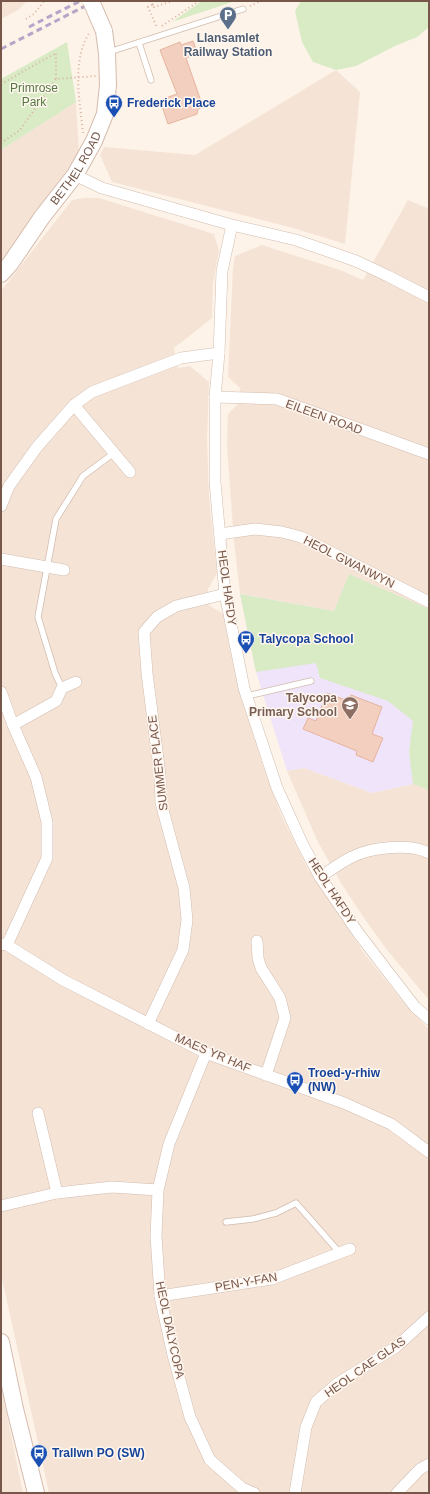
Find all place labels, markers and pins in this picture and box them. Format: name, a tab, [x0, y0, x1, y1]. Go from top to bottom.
parking icon: Llansamlet Railway Station	[218, 5, 238, 30]
place label: Llansamlet Railway Station	[184, 31, 272, 59]
bus stop icon: Frederick Place	[104, 93, 124, 118]
place label: Frederick Place	[127, 96, 216, 110]
bus stop icon: Talycopa School	[236, 629, 256, 654]
place label: Talycopa School	[259, 632, 353, 646]
place label: Talycopa Primary School	[249, 691, 337, 719]
school or university icon: Talycopa Primary School	[340, 695, 360, 720]
place label: Troed-y-rhiw (NW)	[308, 1066, 381, 1094]
bus stop icon: Troed-y-rhiw (NW)	[285, 1070, 305, 1095]
bus stop icon: Trallwn PO (SW)	[29, 1443, 49, 1468]
place label: Trallwn PO (SW)	[52, 1446, 145, 1460]

